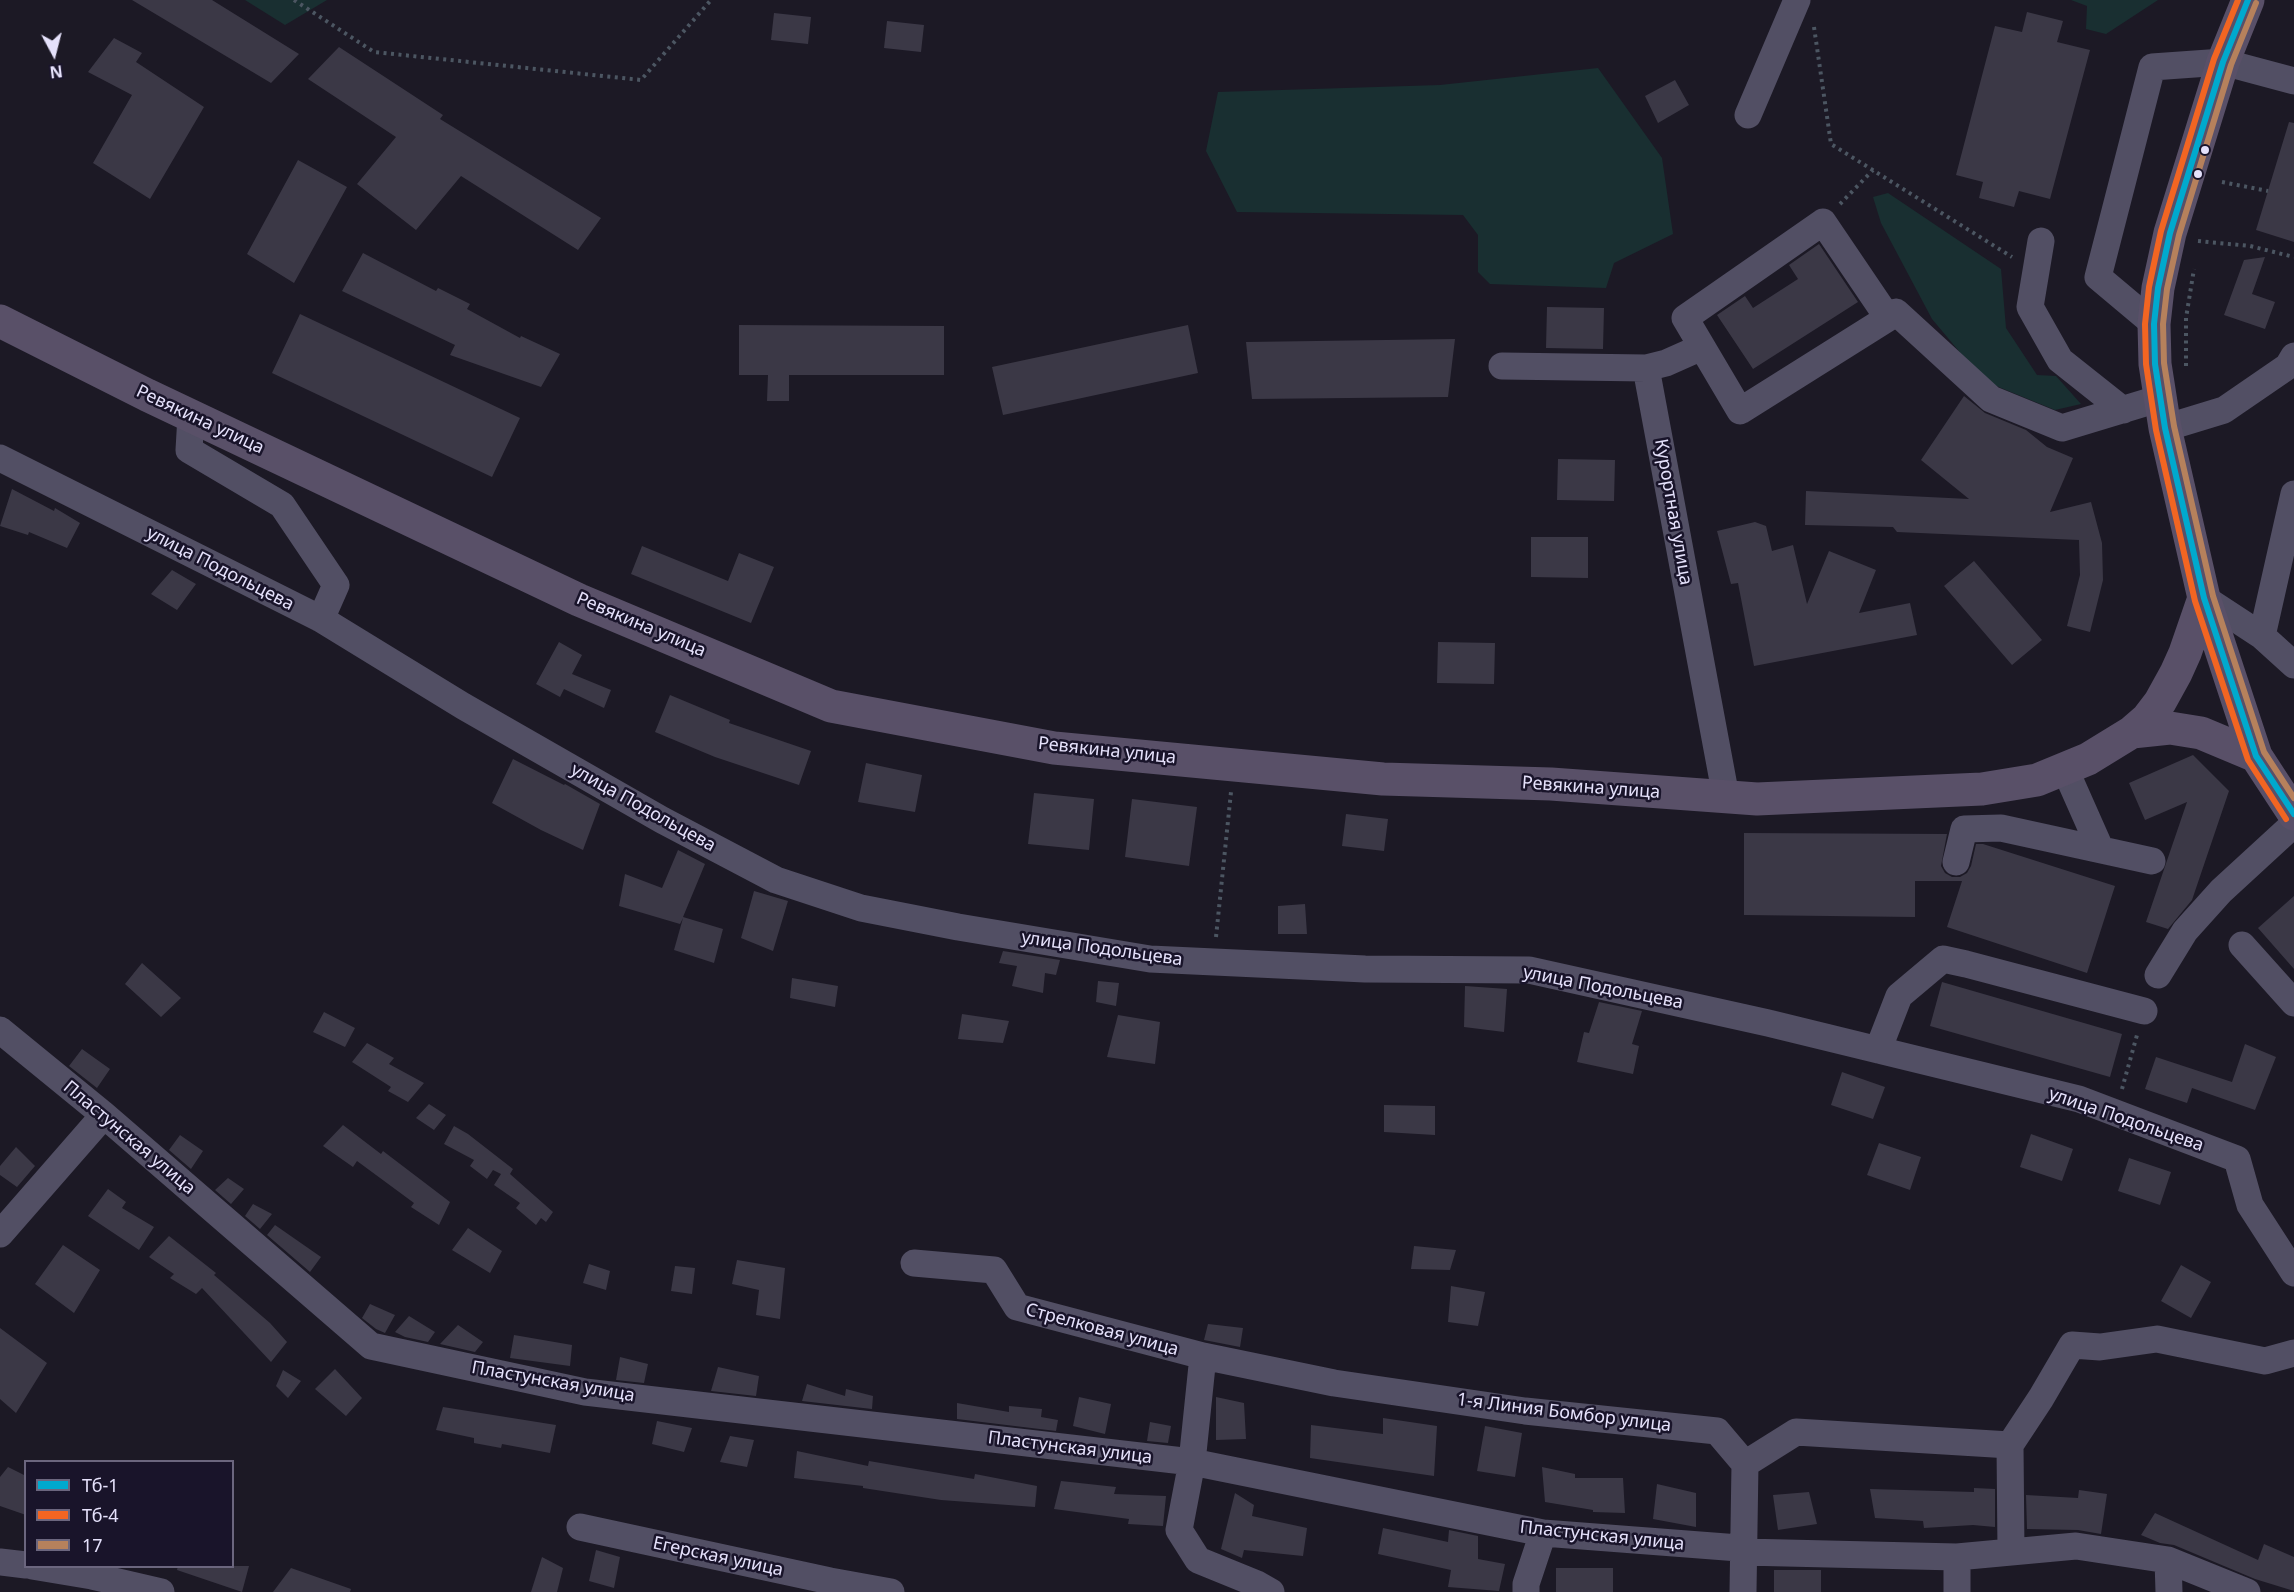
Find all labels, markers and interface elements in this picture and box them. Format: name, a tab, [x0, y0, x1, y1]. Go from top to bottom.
north arrow	[24, 24, 84, 84]
text: N	[48, 60, 64, 84]
unlabelled marker	[2199, 144, 2211, 156]
unlabelled marker	[2192, 168, 2204, 180]
street label: Ревякина улица	[133, 381, 267, 459]
street label: Курортная улица	[1650, 437, 1696, 587]
street label: улица Подольцева	[143, 522, 297, 616]
street label: Ревякина улица	[573, 588, 709, 662]
street label: Ревякина улица	[1037, 733, 1177, 769]
street label: улица Подольцева	[567, 759, 719, 857]
street label: Ревякина улица	[1521, 772, 1661, 804]
street label: улица Подольцева	[1020, 927, 1184, 971]
street label: улица Подольцева	[1521, 962, 1685, 1014]
street label: Пластунская улица	[59, 1077, 199, 1199]
street label: улица Подольцева	[2046, 1083, 2206, 1157]
street label: Стрелковая улица	[1023, 1299, 1181, 1361]
street label: Пластунская улица	[470, 1357, 636, 1407]
street label: 1-я Линия Бомбор улица	[1456, 1389, 1672, 1437]
street label: Пластунская улица	[987, 1427, 1153, 1469]
legend	[24, 1460, 234, 1568]
text: Тб-1	[82, 1473, 119, 1497]
text: Тб-4	[82, 1503, 119, 1527]
street label: Пластунская улица	[1519, 1517, 1685, 1555]
text: 17	[82, 1533, 103, 1557]
street label: Егерская улица	[651, 1533, 785, 1581]

